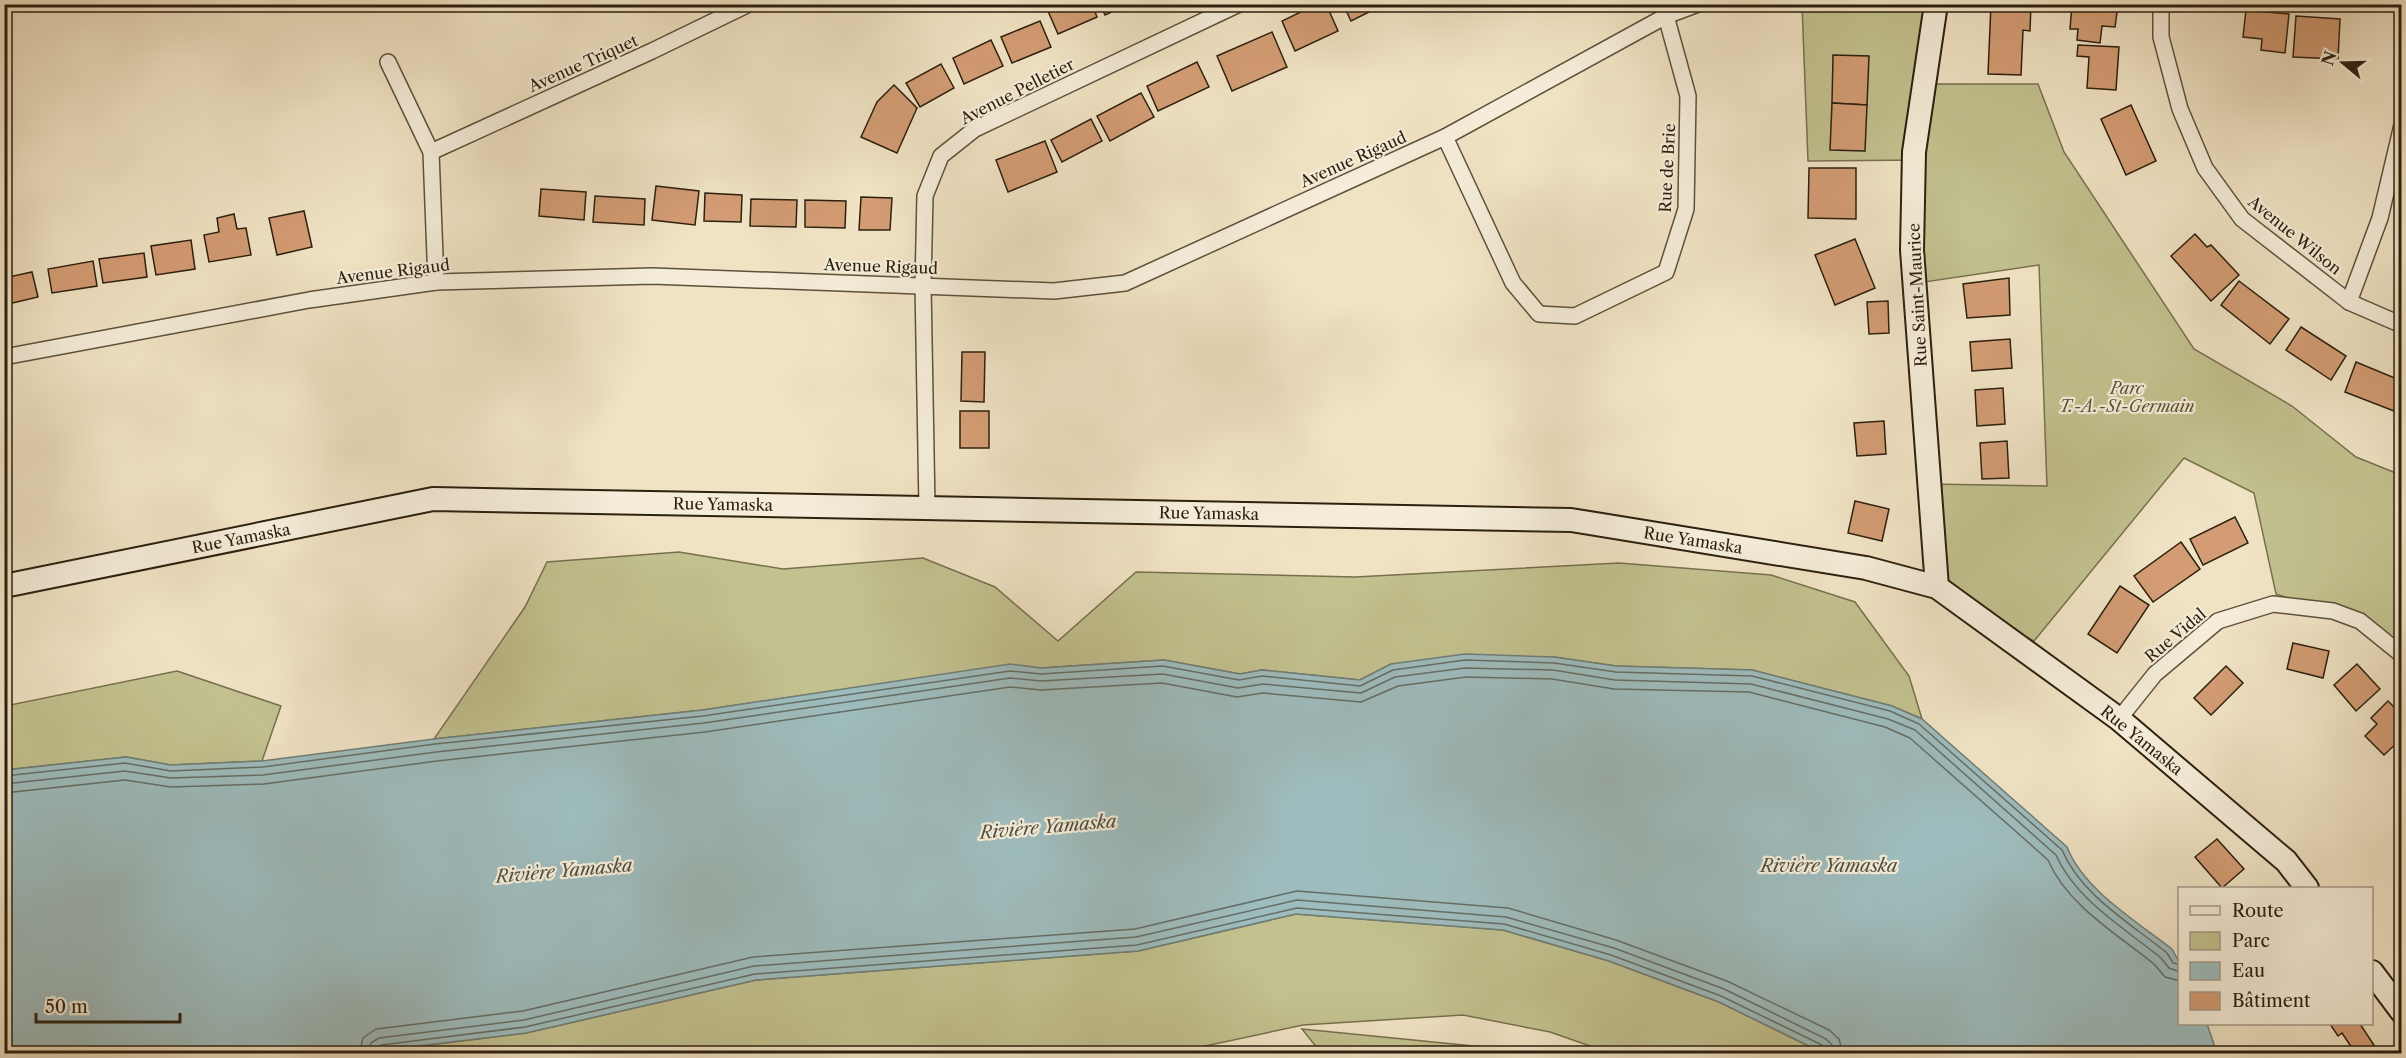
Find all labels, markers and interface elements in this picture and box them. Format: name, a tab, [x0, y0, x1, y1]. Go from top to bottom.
street label: Avenue Triquet	[524, 30, 641, 96]
north arrow	[2313, 33, 2373, 93]
text: N	[2317, 48, 2341, 68]
street label: Avenue Pelletier	[956, 54, 1077, 129]
street label: Rue de Brie	[1655, 123, 1679, 213]
street label: Avenue Rigaud	[1296, 127, 1409, 192]
street label: Avenue Wilson	[2243, 191, 2346, 279]
street label: Rue Saint-Maurice	[1903, 223, 1931, 367]
street label: Avenue Rigaud	[334, 254, 451, 288]
street label: Avenue Rigaud	[823, 254, 939, 278]
park label: Parc T.-A.-St-Germain	[2060, 378, 2194, 416]
street label: Rue Yamaska	[673, 493, 774, 515]
street label: Rue Yamaska	[1159, 502, 1260, 524]
street label: Rue Yamaska	[190, 519, 293, 557]
street label: Rue Yamaska	[1642, 522, 1745, 558]
street label: Rue Vidal	[2140, 604, 2210, 666]
street label: Rue Yamaska	[2097, 701, 2188, 780]
water label: Rivière Yamaska	[977, 810, 1118, 844]
water label: Rivière Yamaska	[493, 854, 634, 888]
water label: Rivière Yamaska	[1758, 855, 1898, 877]
legend	[2178, 887, 2373, 1025]
text: Route	[2232, 900, 2284, 922]
text: Parc	[2232, 930, 2270, 952]
text: Eau	[2232, 960, 2265, 982]
scale bar	[36, 986, 180, 1024]
text: Bâtiment	[2232, 990, 2311, 1012]
text: 50 m	[45, 996, 88, 1018]

